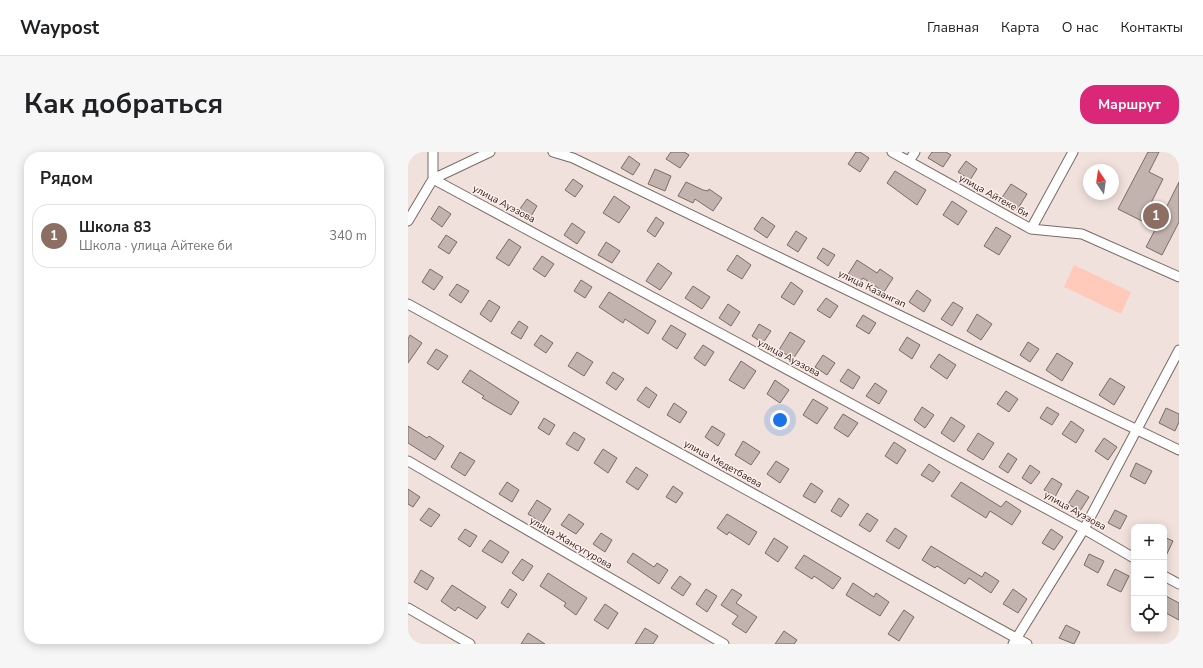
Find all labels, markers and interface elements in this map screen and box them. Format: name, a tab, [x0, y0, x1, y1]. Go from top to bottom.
text: Waypost	[20, 15, 99, 41]
text: Главная	[927, 18, 979, 37]
text: Карта	[1001, 18, 1040, 37]
text: О нас	[1062, 18, 1098, 37]
text: Контакты	[1120, 18, 1183, 37]
text: Как добраться	[24, 85, 223, 123]
button: Маршрут	[1080, 85, 1179, 124]
north arrow	[1083, 164, 1119, 200]
text: Рядом	[40, 167, 93, 190]
street label: улица Айтеке би	[956, 171, 1032, 221]
street label: улица Ауэзова	[470, 182, 538, 226]
pin: 1	[1143, 201, 1169, 231]
text: Школа 83	[79, 217, 152, 237]
text: 1	[50, 227, 58, 245]
text: 340 m	[329, 227, 367, 245]
text: Школа · улица Айтеке би	[79, 237, 233, 255]
street label: улица Казангап	[836, 266, 908, 312]
street label: улица Ауэзова	[755, 336, 823, 380]
your location	[770, 410, 790, 430]
street label: улица Медетбаева	[681, 437, 765, 491]
street label: улица Ауэзова	[1041, 488, 1109, 534]
street label: улица Жансугурова	[527, 514, 615, 572]
map controls	[1131, 524, 1167, 632]
button: +	[1131, 524, 1167, 560]
button: −	[1131, 560, 1167, 596]
button: locate	[1131, 596, 1167, 632]

